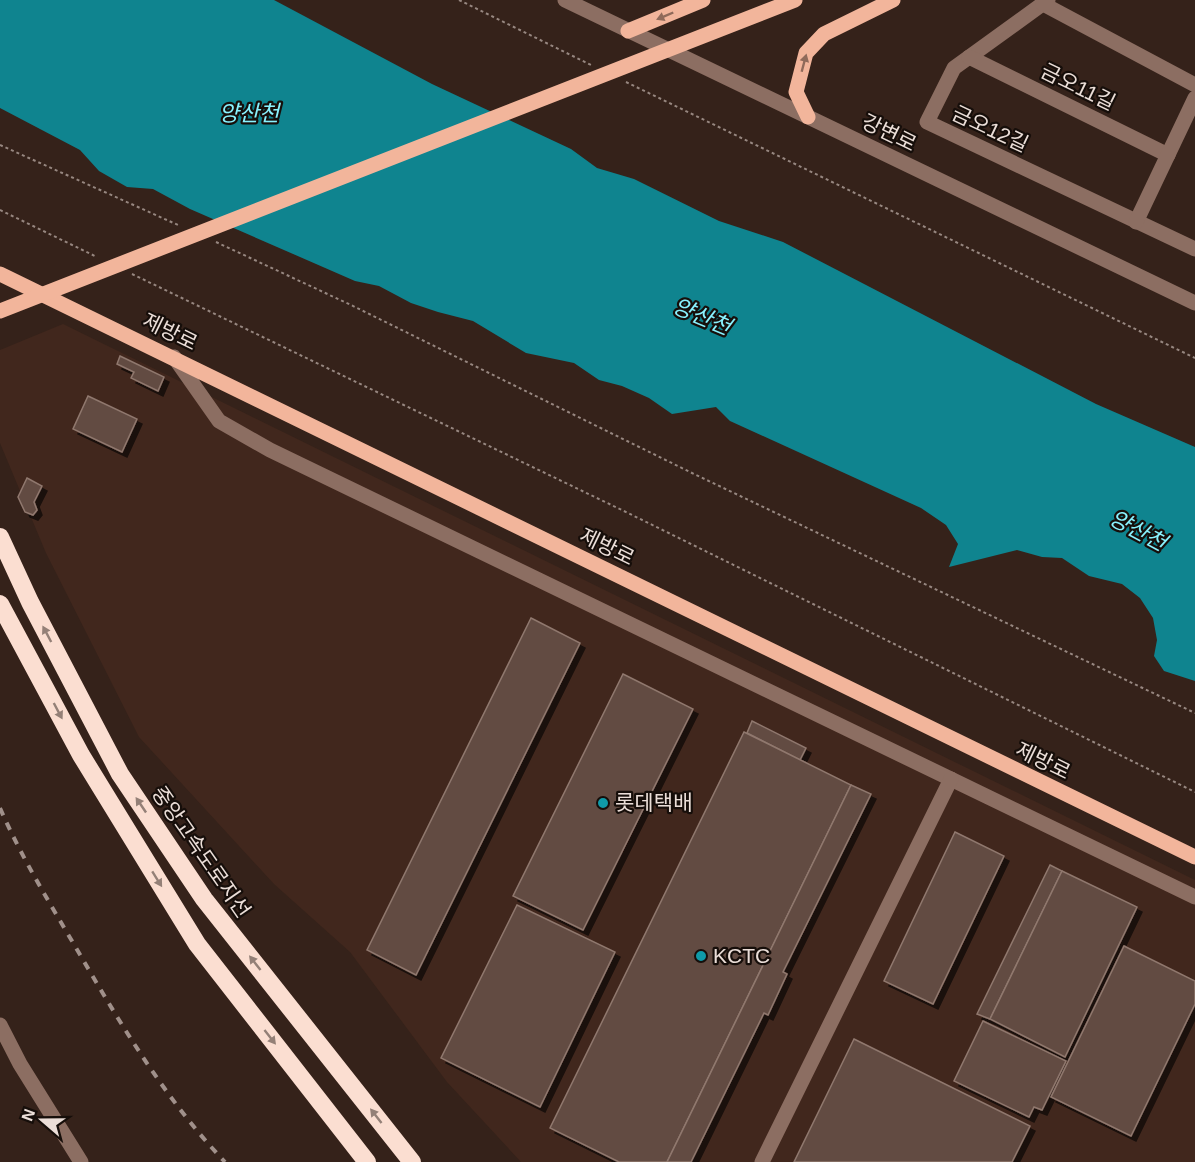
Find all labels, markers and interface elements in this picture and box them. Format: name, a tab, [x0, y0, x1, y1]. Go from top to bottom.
one-way arrow	[656, 11, 674, 21]
one-way arrow	[800, 54, 809, 72]
street label: 금오11길	[1037, 59, 1119, 114]
water label: 양산천	[219, 101, 282, 126]
street label: 금오12길	[948, 101, 1032, 156]
street label: 강변로	[858, 110, 920, 156]
water label: 양산천	[669, 293, 737, 341]
street label: 제방로	[139, 309, 201, 355]
water label: 양산천	[1105, 505, 1173, 557]
street label: 제방로	[576, 524, 638, 570]
one-way arrow	[42, 626, 52, 643]
one-way arrow	[52, 702, 62, 720]
street label: 제방로	[1012, 738, 1074, 784]
street label: 중앙고속도로지선	[148, 782, 255, 922]
place label: 롯데택배	[615, 791, 692, 814]
marker: 롯데택배	[596, 796, 610, 810]
one-way arrow	[136, 797, 147, 813]
one-way arrow	[152, 871, 163, 887]
place label: KCTC	[713, 944, 770, 967]
marker: KCTC	[694, 949, 708, 963]
one-way arrow	[249, 956, 261, 971]
one-way arrow	[264, 1029, 276, 1045]
north arrow	[12, 1090, 72, 1150]
text: N	[18, 1107, 38, 1123]
one-way arrow	[369, 1108, 382, 1124]

